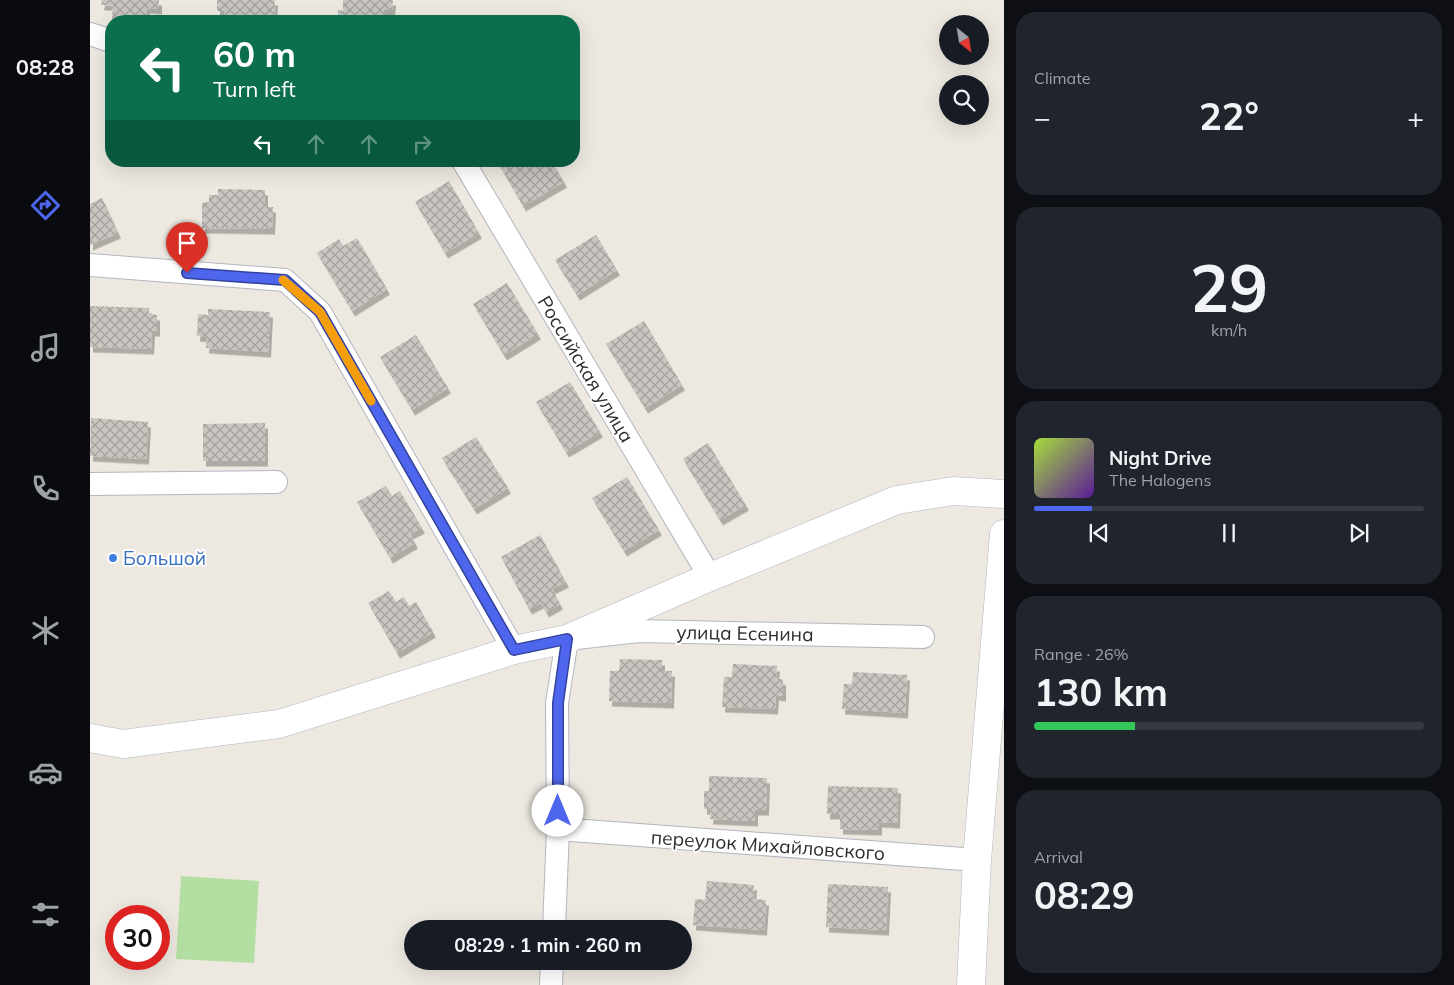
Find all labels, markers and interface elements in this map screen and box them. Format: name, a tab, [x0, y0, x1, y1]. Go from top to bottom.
north arrow	[939, 15, 989, 65]
map controls	[939, 15, 989, 125]
text: 60 m	[213, 32, 296, 76]
icon: left	[130, 35, 195, 100]
text: 08:28	[16, 53, 74, 81]
text: Climate	[1034, 68, 1090, 88]
text: Turn left	[213, 75, 296, 103]
button: search	[939, 75, 989, 125]
text: 22°	[1199, 92, 1259, 140]
text: −	[1034, 100, 1051, 135]
text: +	[1407, 100, 1424, 135]
icon: left	[249, 130, 277, 158]
icon: ahead	[302, 130, 330, 158]
icon: ahead	[355, 130, 383, 158]
icon: right	[408, 130, 436, 158]
icon: directions	[28, 188, 63, 223]
pin	[166, 222, 208, 273]
icon: arrive	[173, 229, 201, 257]
text: 29	[1190, 247, 1268, 328]
street label: Российская улица	[533, 291, 639, 447]
text: km/h	[1211, 320, 1247, 340]
icon: music	[28, 330, 63, 365]
text: Night Drive	[1109, 446, 1211, 470]
text: The Halogens	[1109, 470, 1211, 490]
icon: phone	[28, 471, 63, 506]
icon: previous	[1085, 519, 1113, 547]
icon: pause	[1215, 519, 1243, 547]
icon: next	[1345, 519, 1373, 547]
place label: Большой	[123, 546, 206, 570]
marker: Большой	[107, 552, 119, 564]
icon: climate	[28, 613, 63, 648]
street label: улица Есенина	[676, 620, 814, 646]
text: Range · 26%	[1034, 644, 1129, 664]
text: 130 km	[1034, 668, 1168, 716]
icon: car	[28, 755, 63, 790]
position arrow	[531, 784, 583, 836]
street label: переулок Михайловского	[650, 825, 886, 865]
text: Arrival	[1034, 847, 1083, 867]
text: 08:29	[1034, 871, 1135, 919]
icon: filters	[28, 897, 63, 932]
speed limit sign: 30	[105, 905, 170, 970]
text: 08:29 · 1 min · 260 m	[454, 933, 642, 957]

